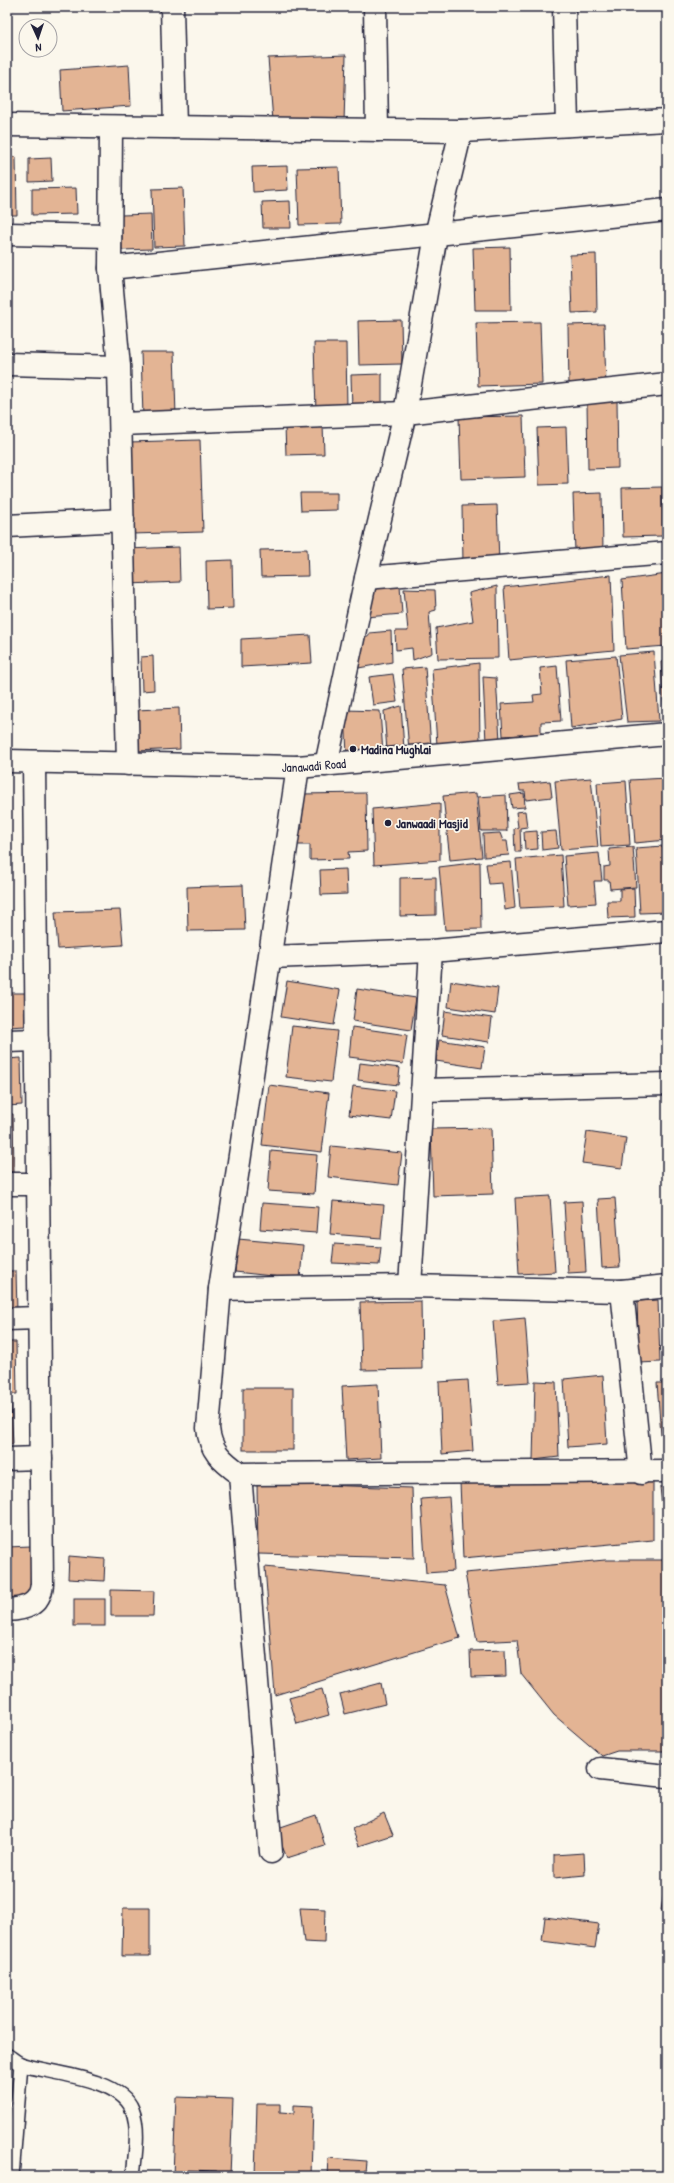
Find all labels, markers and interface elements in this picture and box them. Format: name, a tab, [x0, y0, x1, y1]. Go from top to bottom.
north arrow	[18, 18, 58, 58]
text: N	[35, 41, 42, 55]
place label: Madina Mughlai	[361, 740, 432, 759]
marker: Madina Mughlai	[348, 744, 358, 754]
street label: Janawadi Road	[282, 754, 347, 776]
place label: Janwaadi Masjid	[396, 814, 469, 832]
marker: Janwaadi Masjid	[383, 818, 393, 828]

